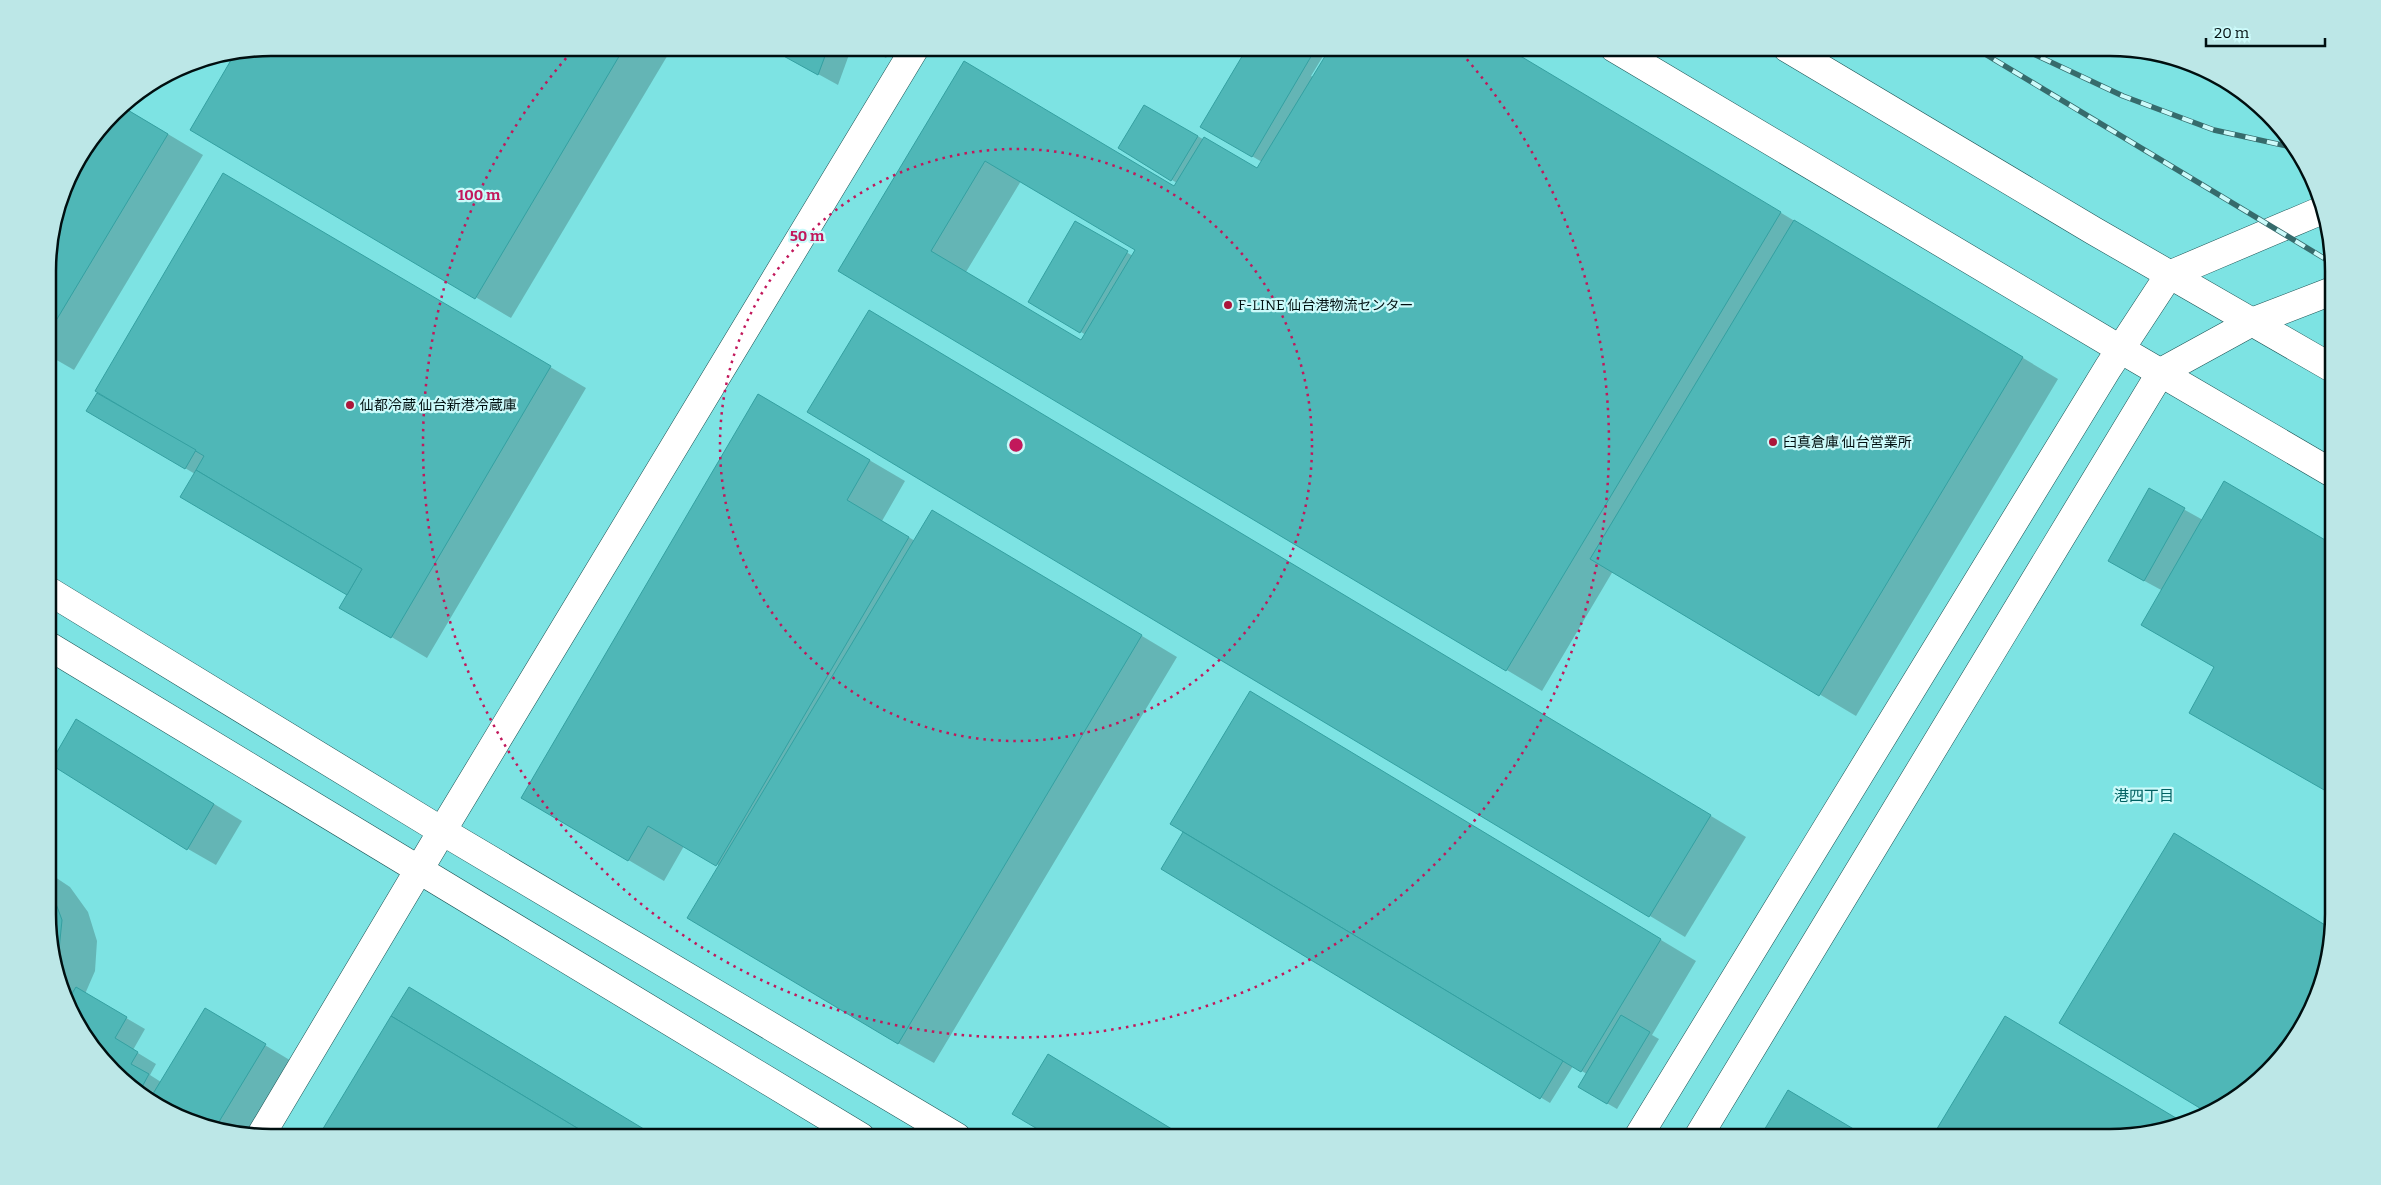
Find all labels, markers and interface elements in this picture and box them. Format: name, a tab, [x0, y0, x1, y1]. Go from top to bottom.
scale bar	[2206, 15, 2325, 47]
text: 20 m	[2214, 24, 2250, 42]
text: 100 m	[458, 186, 501, 204]
text: 50 m	[790, 227, 825, 245]
place label: F-LINE 仙台港物流センター	[1238, 297, 1414, 314]
marker: F-LINE 仙台港物流センター	[1222, 299, 1234, 311]
place label: 仙都冷蔵 仙台新港冷蔵庫	[360, 397, 517, 414]
marker: 仙都冷蔵 仙台新港冷蔵庫	[344, 399, 356, 411]
place label: 臼真倉庫 仙台営業所	[1783, 434, 1912, 451]
centre of rings	[1007, 436, 1025, 454]
marker: 臼真倉庫 仙台営業所	[1767, 436, 1779, 448]
district label: 港四丁目	[2114, 787, 2174, 805]

